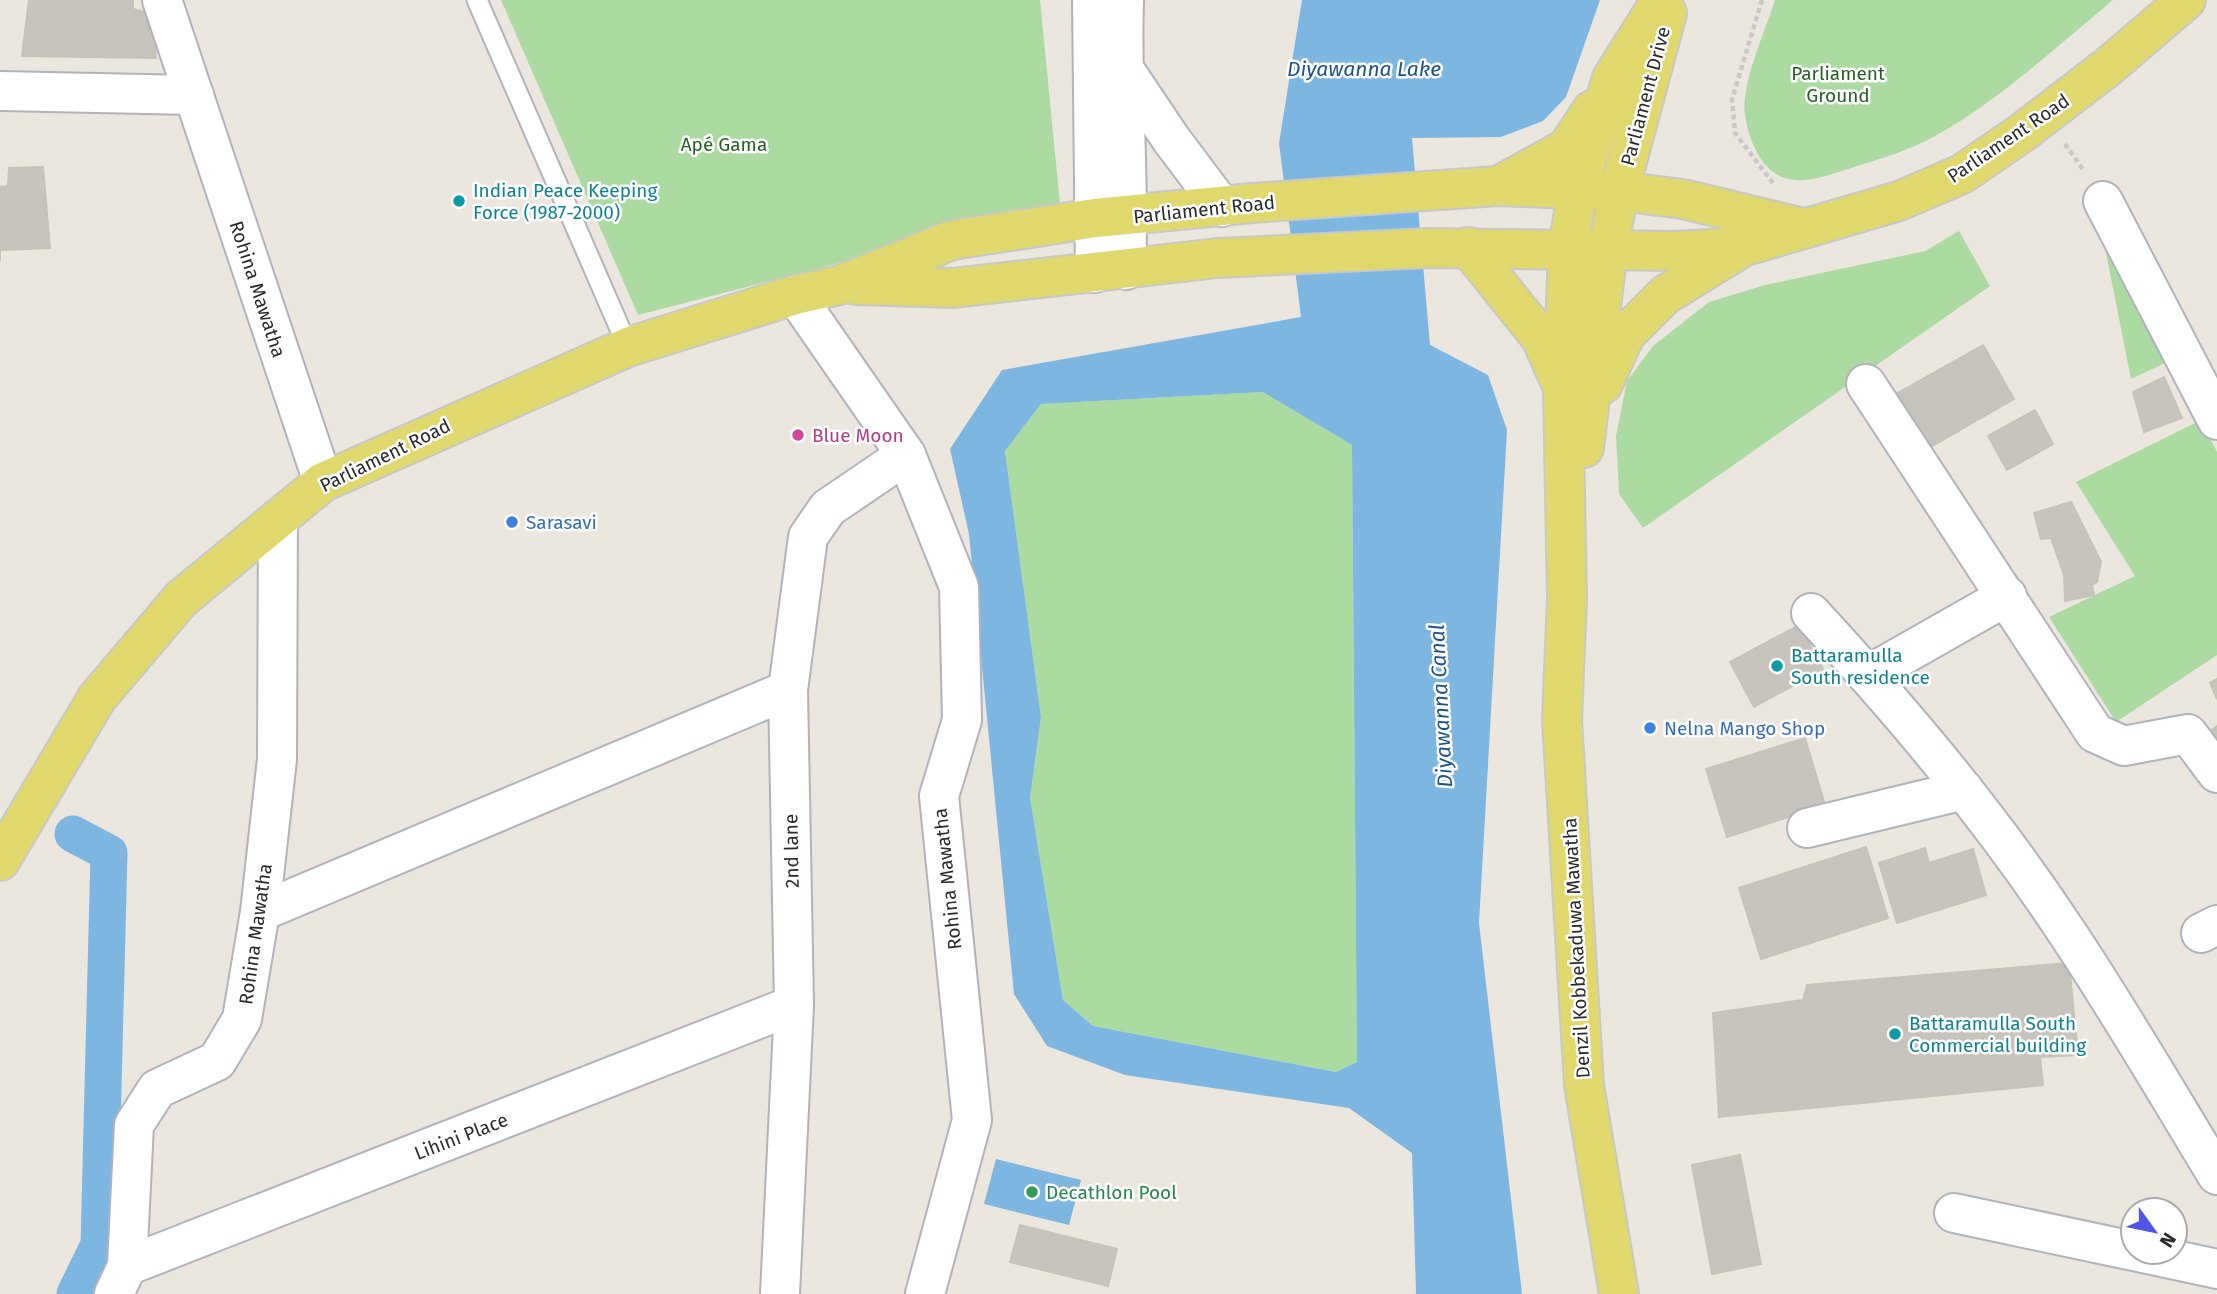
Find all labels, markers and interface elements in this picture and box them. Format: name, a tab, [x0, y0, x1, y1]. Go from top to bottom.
street label: Parliament Drive	[1616, 24, 1675, 168]
water label: Diyawanna Lake	[1287, 56, 1441, 82]
park label: Parliament Ground	[1791, 62, 1885, 107]
street label: Parliament Road	[1943, 89, 2074, 188]
park label: Apé Gama	[681, 133, 767, 156]
place label: Indian Peace Keeping Force (1987-2000)	[473, 179, 657, 224]
street label: Parliament Road	[1132, 191, 1276, 228]
marker: Indian Peace Keeping Force (1987-2000)	[451, 193, 467, 209]
street label: Rohina Mawatha	[225, 218, 290, 360]
street label: Parliament Road	[316, 414, 454, 497]
place label: Blue Moon	[812, 424, 904, 447]
marker: Blue Moon	[790, 427, 806, 443]
place label: Sarasavi	[526, 511, 597, 534]
marker: Sarasavi	[504, 514, 520, 530]
water label: Diyawanna Canal	[1424, 624, 1458, 788]
place label: Battaramulla South residence	[1791, 644, 1930, 689]
marker: Battaramulla South residence	[1769, 658, 1785, 674]
place label: Nelna Mango Shop	[1664, 717, 1825, 740]
marker: Nelna Mango Shop	[1642, 720, 1658, 736]
street label: Rohina Mawatha	[929, 807, 966, 951]
street label: 2nd lane	[779, 814, 804, 888]
street label: Denzil Kobbekaduwa Mawatha	[1558, 817, 1595, 1079]
street label: Rohina Mawatha	[234, 862, 277, 1006]
place label: Battaramulla South Commercial building	[1909, 1012, 2086, 1057]
marker: Battaramulla South Commercial building	[1887, 1026, 1903, 1042]
street label: Lihini Place	[411, 1108, 511, 1165]
place label: Decathlon Pool	[1046, 1181, 1177, 1204]
marker: Decathlon Pool	[1024, 1184, 1040, 1200]
north arrow	[2119, 1196, 2189, 1266]
text: N	[2155, 1228, 2181, 1252]

